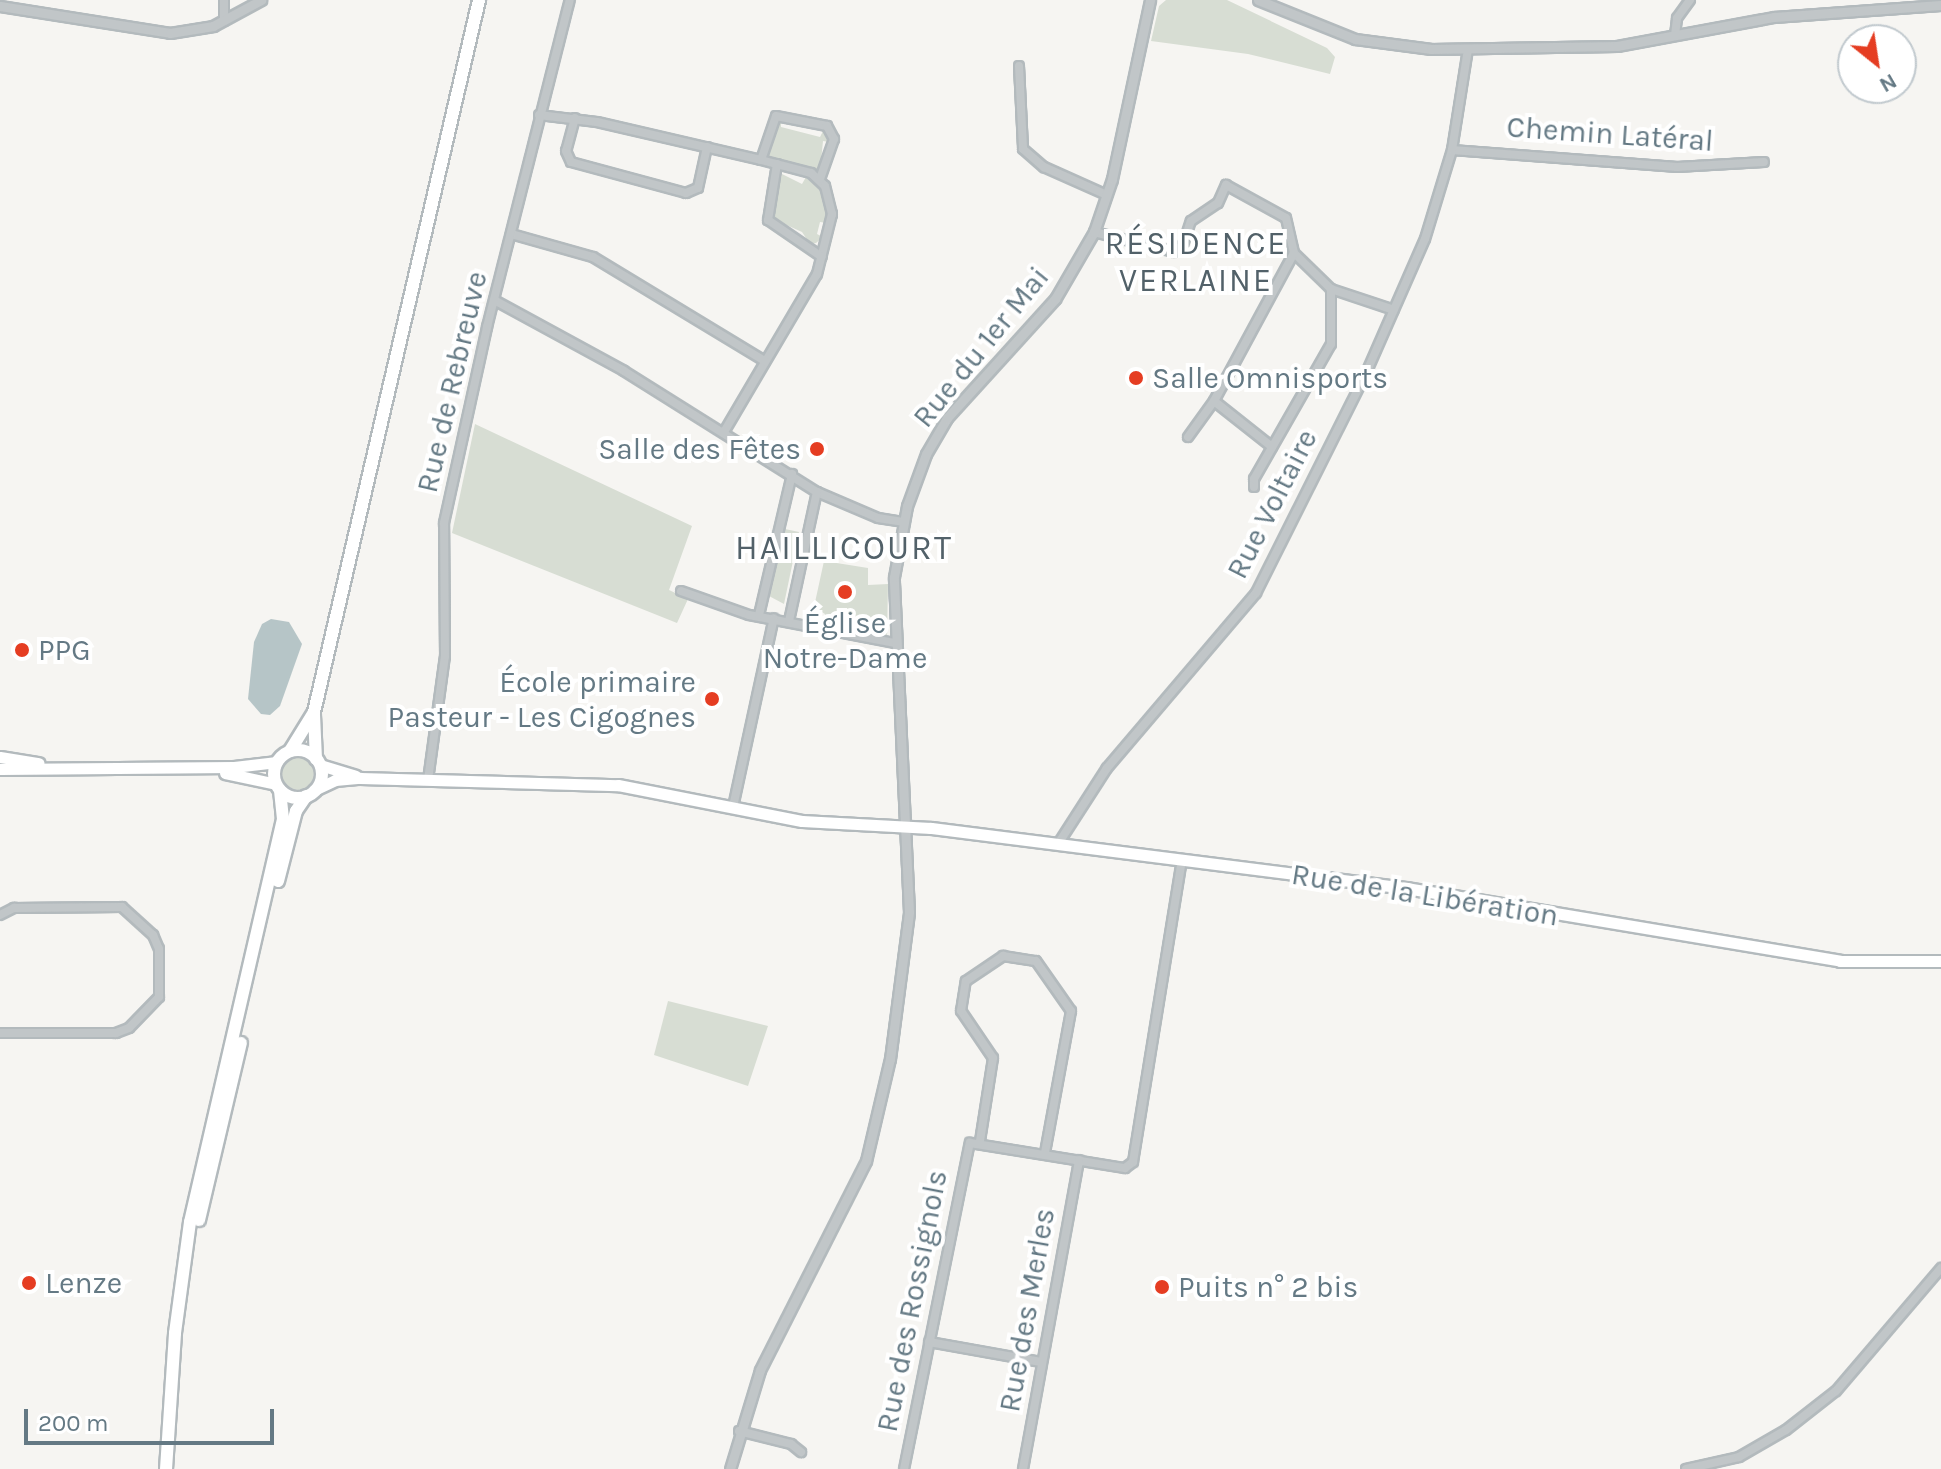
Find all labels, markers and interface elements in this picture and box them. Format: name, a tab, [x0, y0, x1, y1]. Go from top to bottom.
north arrow	[1837, 24, 1917, 104]
text: N	[1875, 68, 1901, 98]
street label: Chemin Latéral	[1505, 109, 1715, 159]
district label: RÉSIDENCE VERLAINE	[1105, 226, 1287, 301]
street label: Rue du 1er Mai	[905, 259, 1057, 435]
street label: Rue de Rebreuve	[409, 268, 495, 496]
place label: Salle Omnisports	[1152, 360, 1388, 396]
marker: Salle Omnisports	[1127, 369, 1145, 387]
street label: Rue Voltaire	[1219, 423, 1325, 585]
place label: Salle des Fêtes	[598, 431, 801, 467]
marker: Salle des Fêtes	[808, 440, 826, 458]
district label: HAILLICOURT	[735, 529, 953, 569]
marker: Église Notre-Dame	[836, 583, 854, 601]
place label: Église Notre-Dame	[763, 605, 927, 676]
place label: PPG	[38, 632, 91, 668]
marker: PPG	[13, 641, 31, 659]
place label: École primaire Pasteur - Les Cigognes	[388, 664, 696, 734]
marker: École primaire Pasteur - Les Cigognes	[703, 690, 721, 708]
street label: Rue de la Libération	[1289, 856, 1561, 934]
street label: Rue des Rossignols	[869, 1167, 955, 1435]
street label: Rue des Merles	[991, 1205, 1063, 1415]
place label: Lenze	[45, 1265, 122, 1301]
place label: Puits n° 2 bis	[1178, 1269, 1358, 1305]
marker: Lenze	[20, 1274, 38, 1292]
marker: Puits n° 2 bis	[1153, 1278, 1171, 1296]
scale bar	[28, 1393, 278, 1443]
text: 200 m	[38, 1409, 109, 1437]

